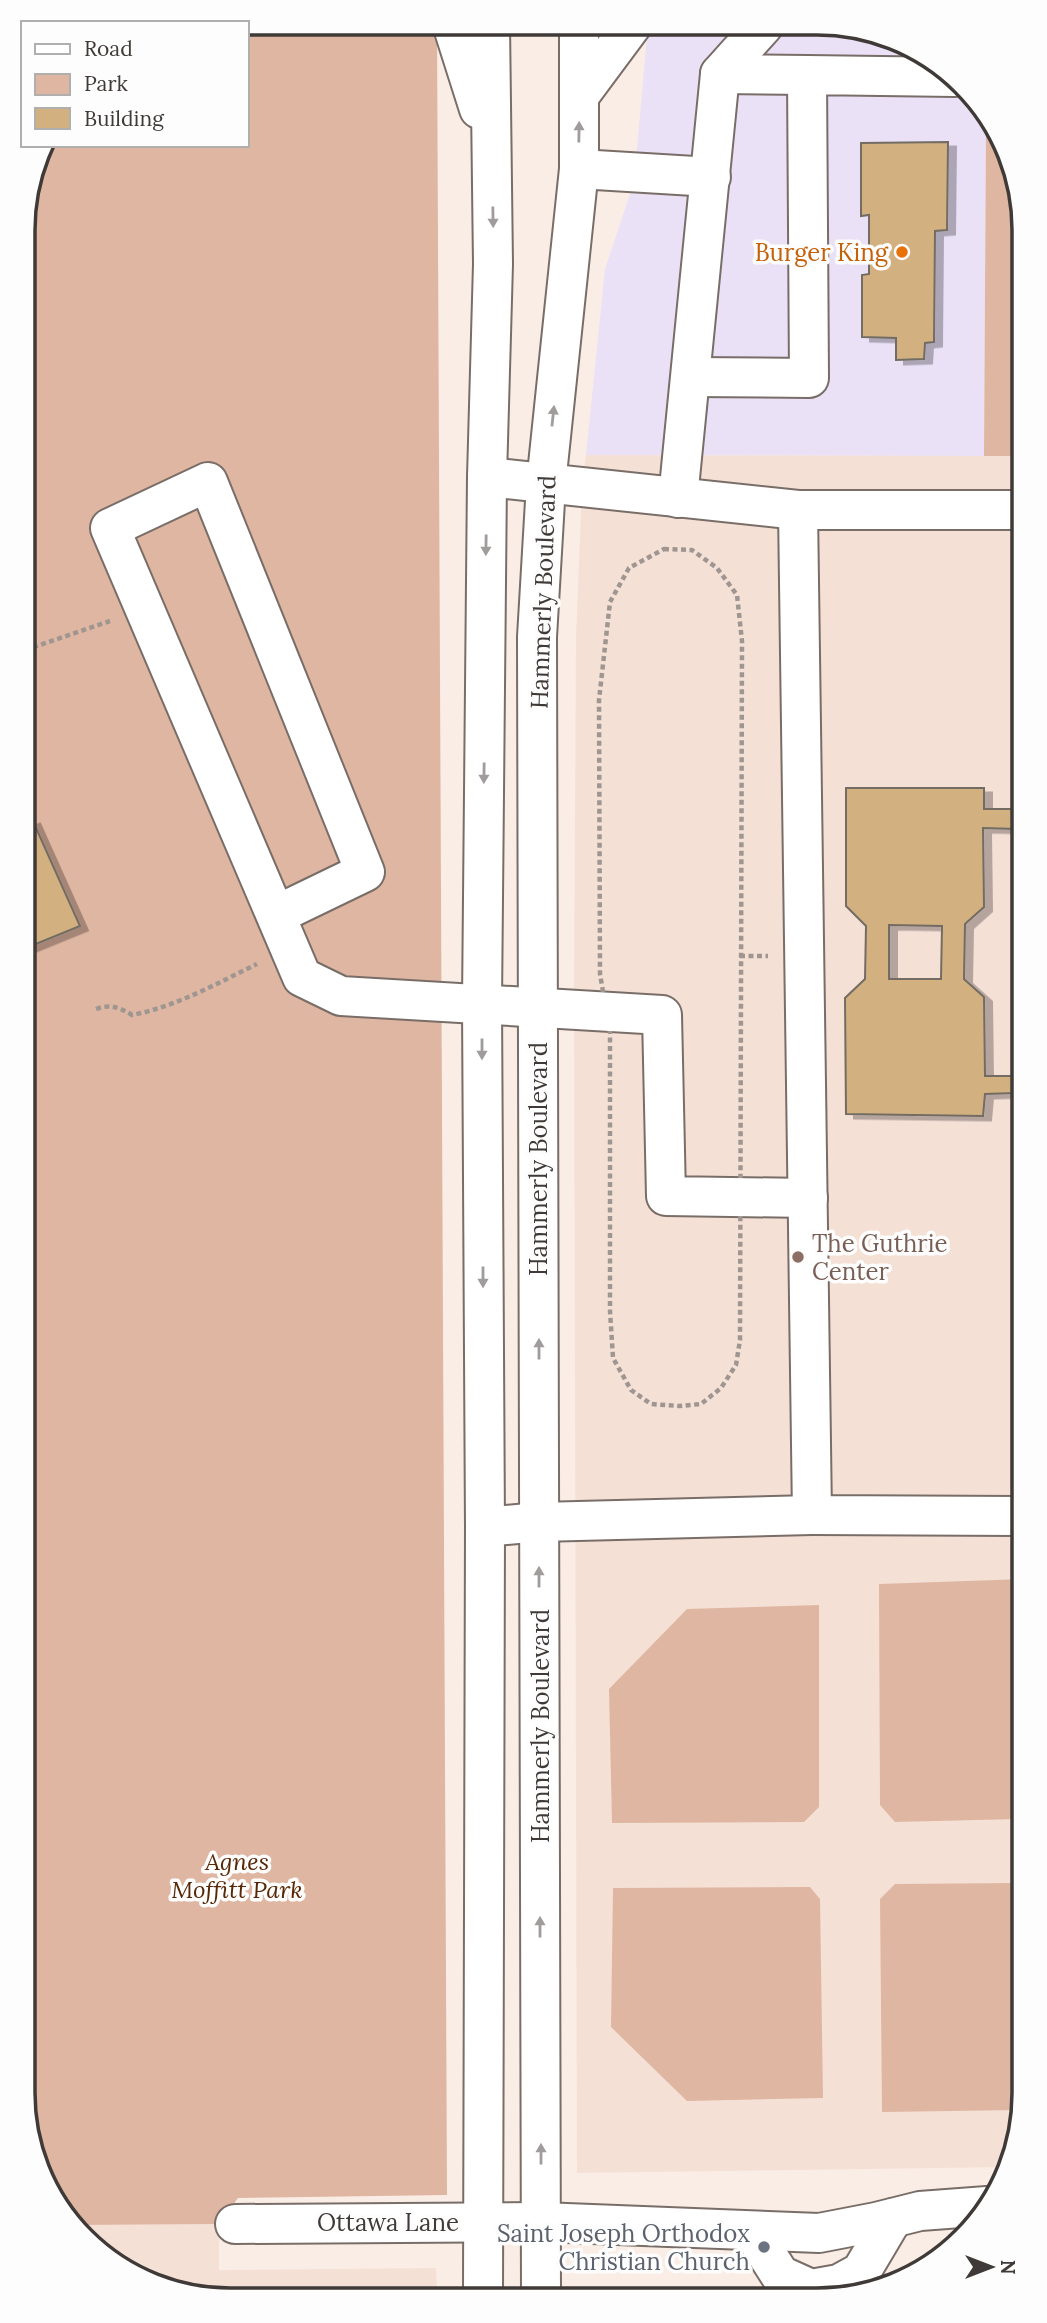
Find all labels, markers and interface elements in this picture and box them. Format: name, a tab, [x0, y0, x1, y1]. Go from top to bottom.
legend	[21, 21, 248, 147]
text: Road	[84, 35, 133, 62]
text: Park	[84, 70, 128, 97]
text: Building	[84, 105, 164, 132]
one-way arrow	[574, 121, 585, 143]
one-way arrow	[487, 206, 499, 228]
place label: Burger King	[755, 237, 889, 268]
marker: Burger King	[894, 244, 910, 260]
one-way arrow	[548, 405, 559, 427]
street label: Hammerly Boulevard	[523, 474, 563, 710]
one-way arrow	[480, 535, 492, 557]
one-way arrow	[478, 762, 490, 784]
one-way arrow	[476, 1039, 488, 1061]
street label: Hammerly Boulevard	[523, 1042, 554, 1276]
place label: The Guthrie Center	[812, 1228, 947, 1287]
marker: The Guthrie Center	[790, 1249, 806, 1265]
one-way arrow	[478, 1266, 489, 1288]
one-way arrow	[533, 1338, 545, 1360]
one-way arrow	[533, 1565, 545, 1587]
street label: Hammerly Boulevard	[525, 1609, 556, 1843]
park label: Agnes Moffitt Park	[171, 1846, 303, 1905]
one-way arrow	[534, 1915, 546, 1937]
one-way arrow	[535, 2143, 547, 2165]
street label: Ottawa Lane	[317, 2207, 459, 2238]
place label: Saint Joseph Orthodox Christian Church	[497, 2218, 750, 2277]
north arrow	[956, 2232, 1026, 2302]
marker: Saint Joseph Orthodox Christian Church	[756, 2239, 772, 2255]
text: N	[996, 2260, 1020, 2275]

